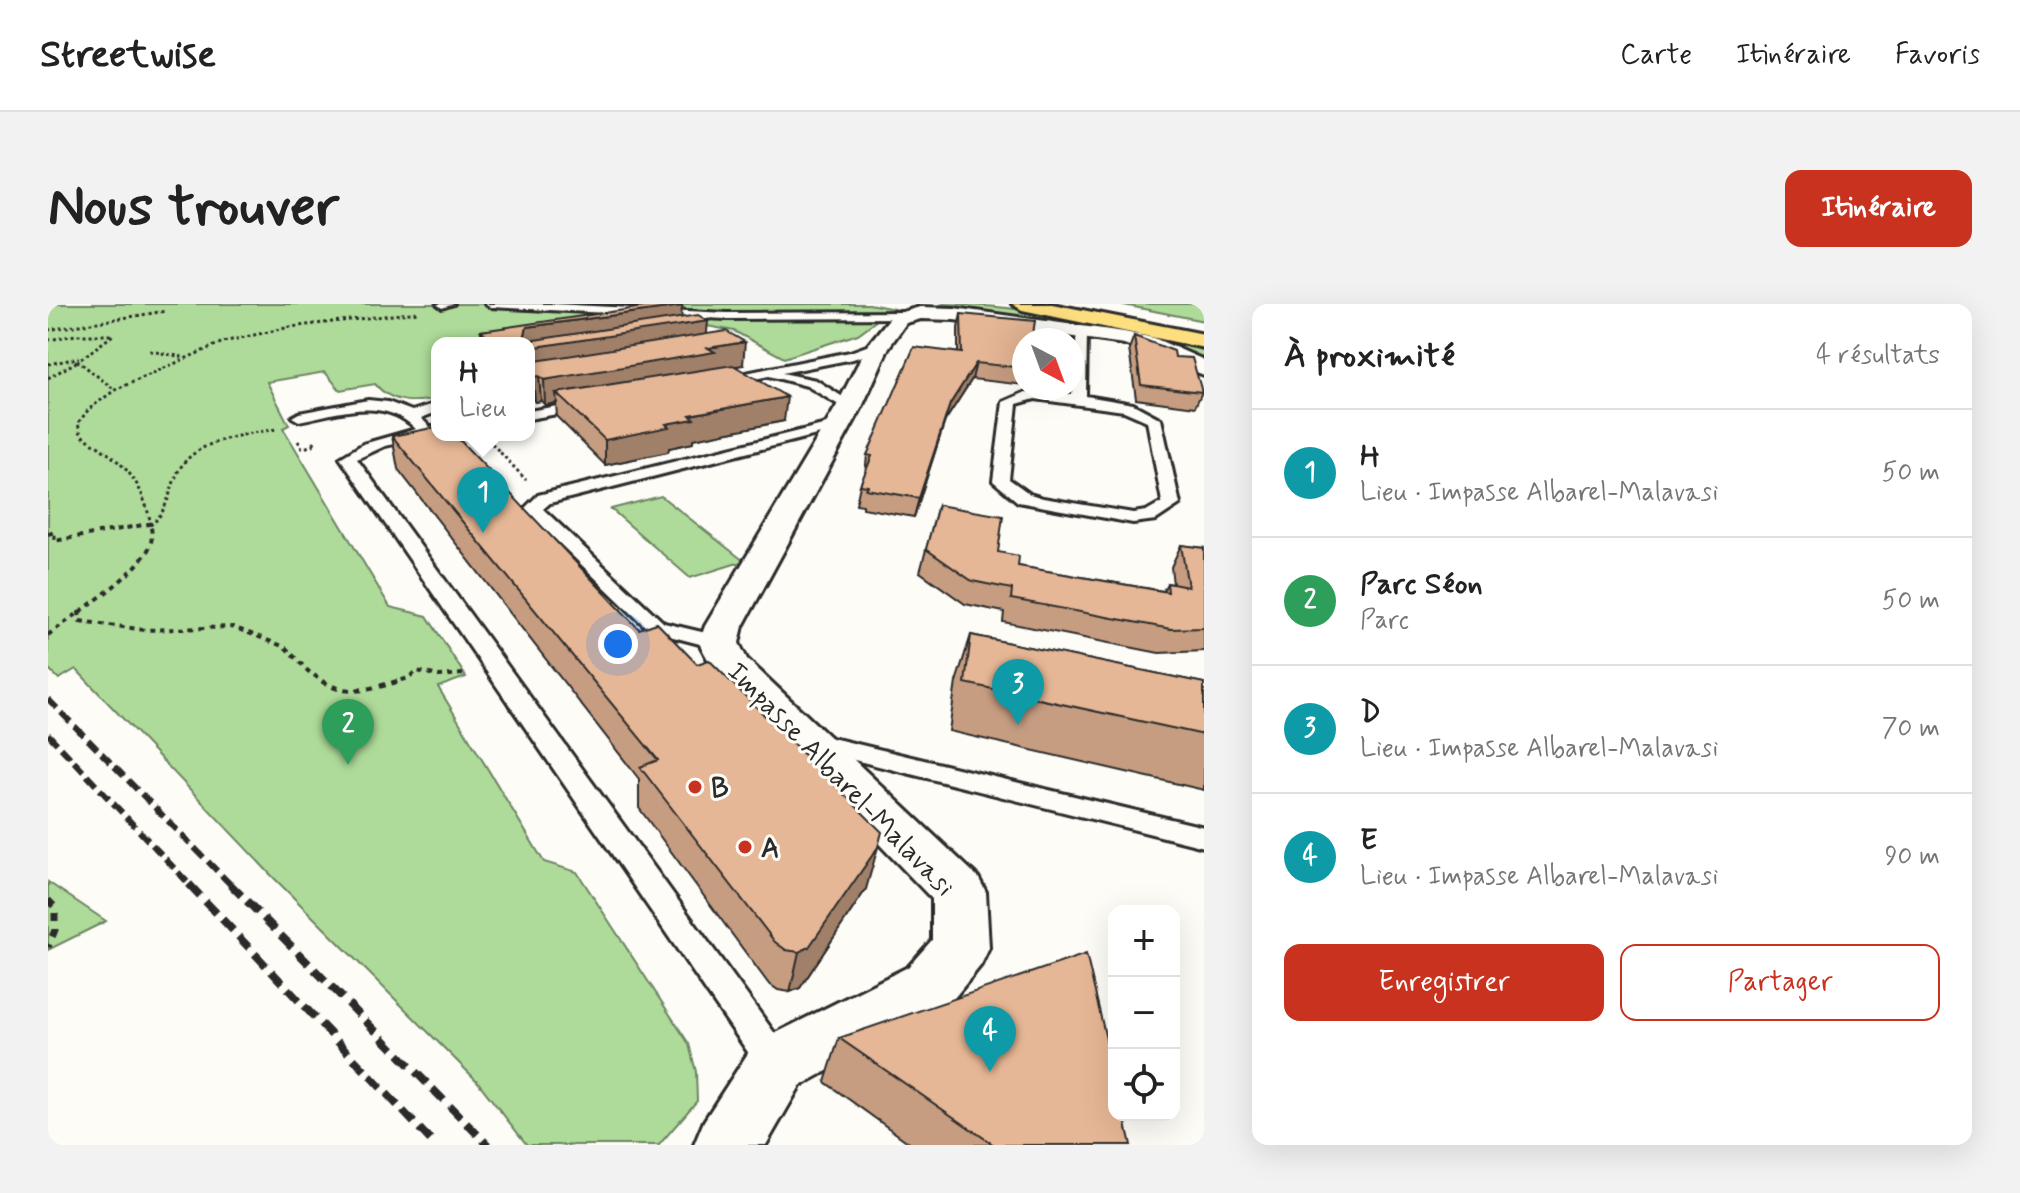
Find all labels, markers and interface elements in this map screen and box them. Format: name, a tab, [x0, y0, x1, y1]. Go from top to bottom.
text: Streetwise	[40, 31, 216, 80]
text: Carte	[1620, 37, 1692, 74]
text: Itinéraire	[1736, 37, 1851, 74]
text: Favoris	[1895, 37, 1980, 74]
button: Itinéraire	[1785, 170, 1972, 247]
text: Nous trouver	[48, 172, 339, 245]
north arrow	[1012, 328, 1084, 400]
text: À proximité	[1284, 334, 1455, 379]
popup	[431, 337, 535, 441]
text: 4 résultats	[1816, 339, 1940, 373]
text: H	[459, 353, 479, 392]
text: Lieu	[459, 392, 507, 426]
text: H	[1360, 437, 1380, 476]
text: 1	[1304, 456, 1316, 490]
text: 50 m	[1882, 456, 1940, 490]
pin: 1	[457, 467, 509, 533]
text: Lieu · Impasse Albarel-Malavasi	[1360, 476, 1719, 510]
text: Parc Séon	[1360, 565, 1483, 604]
text: 2	[1304, 584, 1316, 618]
text: 50 m	[1882, 584, 1940, 618]
text: Parc	[1360, 604, 1409, 638]
your location	[598, 624, 638, 664]
street label: Impasse Albarel-Malavasi	[721, 654, 963, 902]
pin: 3	[992, 659, 1044, 725]
text: D	[1360, 693, 1381, 732]
pin: 2	[322, 699, 374, 765]
text: 3	[1304, 712, 1316, 746]
text: 70 m	[1882, 712, 1940, 746]
text: Lieu · Impasse Albarel-Malavasi	[1360, 732, 1719, 766]
place label: B	[711, 771, 729, 808]
marker: B	[686, 778, 704, 796]
text: E	[1360, 821, 1378, 860]
place label: A	[761, 830, 779, 864]
marker: A	[736, 838, 754, 856]
text: 4	[1302, 840, 1318, 874]
text: 90 m	[1885, 840, 1940, 874]
text: Lieu · Impasse Albarel-Malavasi	[1360, 860, 1719, 894]
map controls	[1108, 905, 1180, 1121]
button: +	[1108, 905, 1180, 977]
button: Enregistrer	[1284, 944, 1604, 1021]
button: Partager	[1620, 944, 1940, 1021]
button: −	[1108, 977, 1180, 1049]
pin: 4	[964, 1006, 1016, 1072]
button: locate	[1108, 1049, 1180, 1121]

